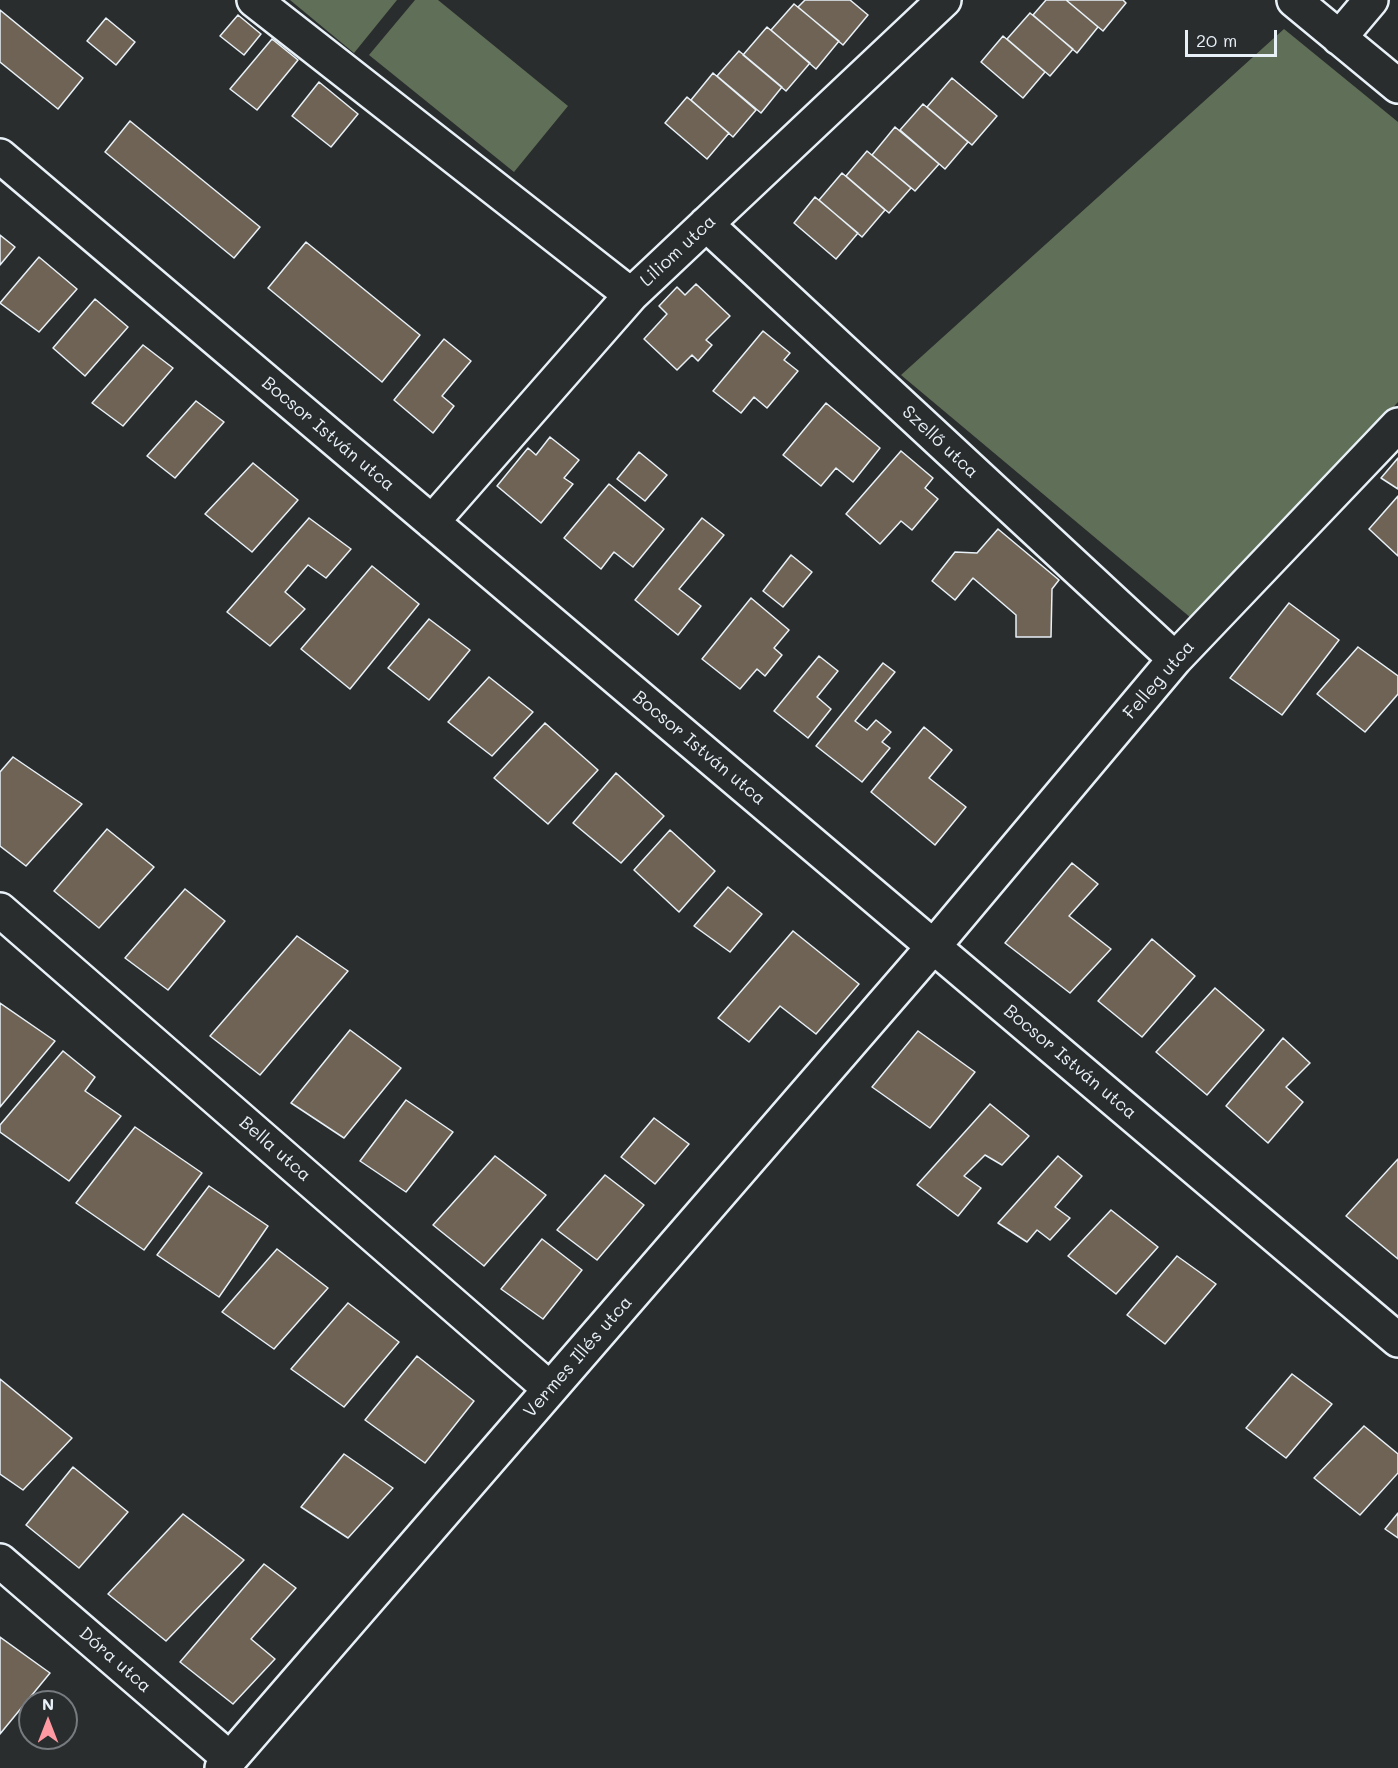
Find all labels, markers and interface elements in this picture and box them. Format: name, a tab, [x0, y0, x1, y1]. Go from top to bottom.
scale bar	[1188, 18, 1280, 56]
text: 20 m	[1196, 28, 1237, 52]
street label: Liliom utca	[636, 211, 720, 291]
street label: Bocsor István utca	[257, 372, 399, 496]
street label: Szellő utca	[897, 401, 983, 483]
street label: Felleg utca	[1119, 636, 1199, 724]
street label: Bocsor István utca	[628, 686, 770, 810]
street label: Bocsor István utca	[999, 1000, 1141, 1124]
street label: Bella utca	[235, 1112, 315, 1186]
street label: Vermes Illés utca	[519, 1292, 637, 1422]
street label: Dóra utca	[74, 1623, 156, 1697]
north arrow	[18, 1690, 78, 1750]
text: N	[42, 1693, 54, 1714]

